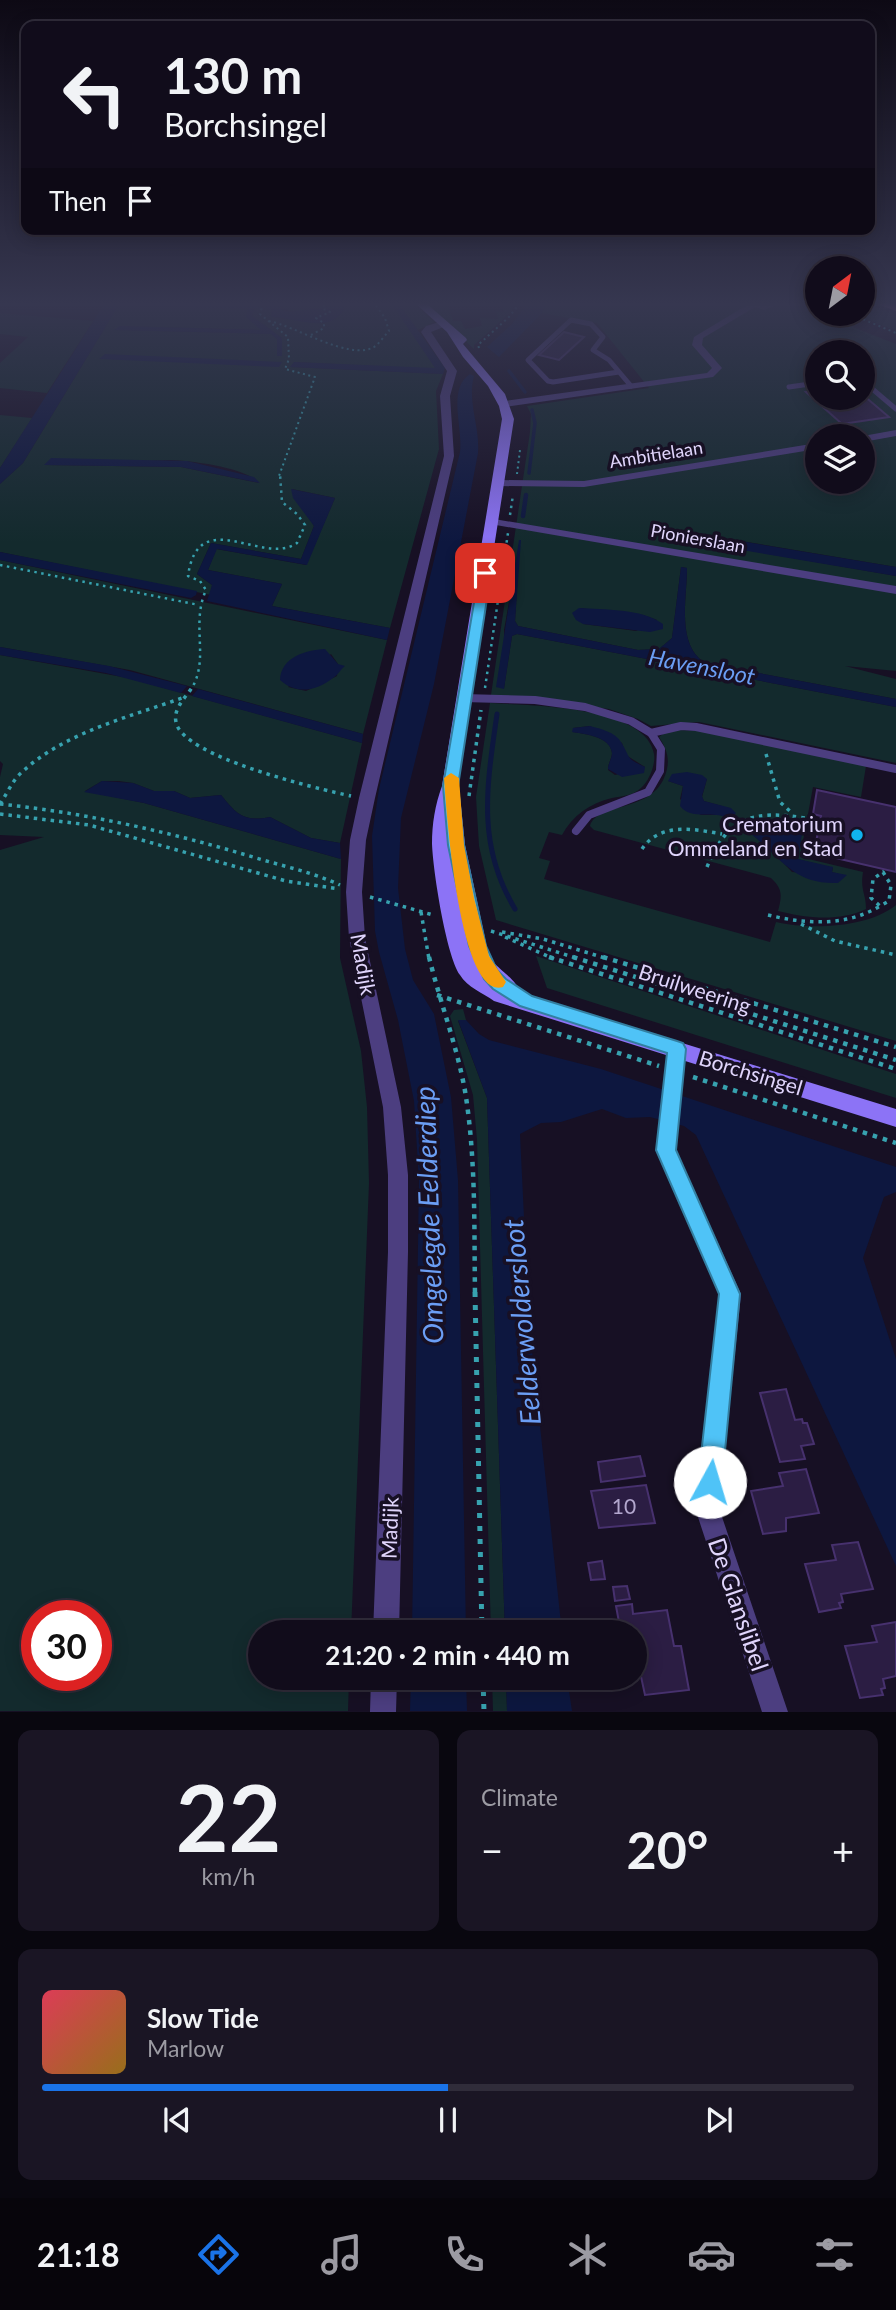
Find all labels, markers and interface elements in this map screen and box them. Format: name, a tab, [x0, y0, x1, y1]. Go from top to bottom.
text: 130 m	[164, 46, 302, 104]
icon: left	[49, 49, 140, 140]
text: Borchsingel	[164, 105, 327, 144]
icon: arrive	[121, 182, 159, 220]
text: Then	[49, 185, 107, 217]
north arrow	[805, 256, 875, 326]
map controls	[805, 256, 875, 494]
button: search	[805, 340, 875, 410]
button: layers	[805, 424, 875, 494]
street label: Ambitielaan	[608, 436, 704, 472]
street label: Pionierslaan	[649, 519, 747, 557]
pin	[455, 543, 515, 603]
icon: arrive	[466, 554, 504, 592]
water label: Havensloot	[646, 642, 758, 690]
place label: Crematorium Ommeland en Stad	[668, 811, 843, 860]
marker: Crematorium Ommeland en Stad	[849, 827, 865, 843]
street label: Madijk	[346, 931, 382, 997]
street label: Bruilweering	[636, 958, 754, 1018]
street label: Borchsingel	[696, 1044, 806, 1100]
water label: Omgelegde Eelderdiep	[407, 1086, 449, 1344]
water label: Eelderwoldersloot	[495, 1218, 547, 1426]
position arrow	[673, 1445, 747, 1519]
house number: 10	[612, 1493, 636, 1518]
street label: Madijk	[375, 1496, 403, 1559]
street label: De Glanslibel	[703, 1534, 775, 1674]
speed limit sign: 30	[21, 1600, 112, 1691]
text: 21:20 · 2 min · 440 m	[325, 1639, 570, 1671]
text: 22	[176, 1762, 281, 1871]
text: Climate	[481, 1783, 558, 1811]
text: 20°	[627, 1818, 708, 1880]
text: −	[481, 1827, 503, 1873]
text: +	[832, 1827, 854, 1873]
text: km/h	[202, 1862, 255, 1890]
text: Slow Tide	[147, 2002, 259, 2034]
text: Marlow	[147, 2034, 224, 2062]
icon: previous	[158, 2101, 196, 2139]
icon: pause	[429, 2101, 467, 2139]
icon: next	[700, 2101, 738, 2139]
icon: directions	[194, 2230, 243, 2279]
icon: music	[317, 2230, 366, 2279]
icon: phone	[440, 2230, 489, 2279]
icon: climate	[563, 2230, 612, 2279]
icon: car	[687, 2230, 736, 2279]
icon: filters	[810, 2230, 859, 2279]
text: 21:18	[37, 2235, 120, 2274]

